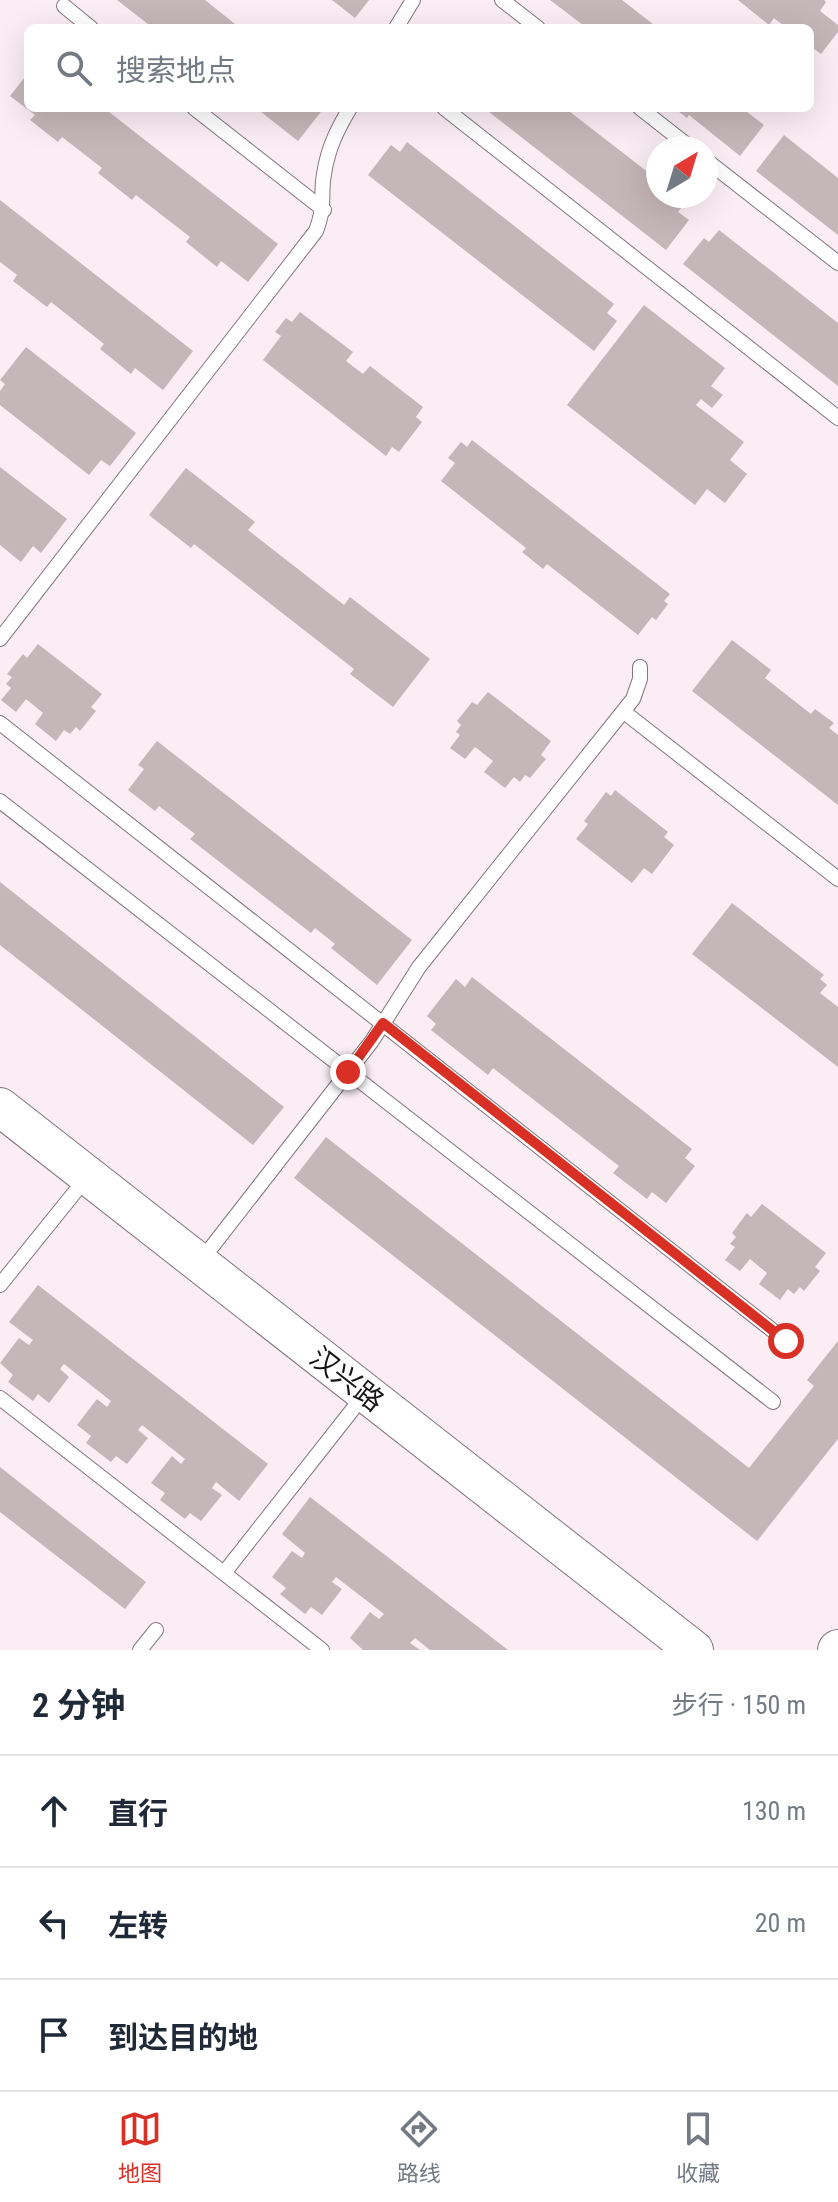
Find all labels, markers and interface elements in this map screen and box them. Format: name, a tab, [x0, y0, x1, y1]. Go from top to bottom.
search box	[24, 24, 814, 112]
icon: search	[52, 46, 96, 90]
text: 搜索地点	[116, 53, 236, 88]
north arrow	[646, 136, 718, 208]
route end	[330, 1054, 366, 1090]
route start	[768, 1323, 804, 1359]
street label: 汉兴路	[303, 1341, 390, 1418]
text: 2 分钟	[32, 1685, 125, 1725]
text: 步行 · 150 m	[672, 1690, 806, 1720]
icon: ahead	[32, 1789, 76, 1833]
text: 直行	[108, 1796, 168, 1831]
text: 130 m	[742, 1796, 806, 1826]
icon: left	[32, 1901, 76, 1945]
text: 左转	[108, 1908, 168, 1943]
text: 20 m	[755, 1908, 806, 1938]
icon: arrive	[32, 2013, 76, 2057]
text: 到达目的地	[108, 2020, 258, 2055]
tab: 地图	[118, 2107, 162, 2187]
tab: 路线	[397, 2107, 441, 2187]
tab: 收藏	[676, 2107, 720, 2187]

